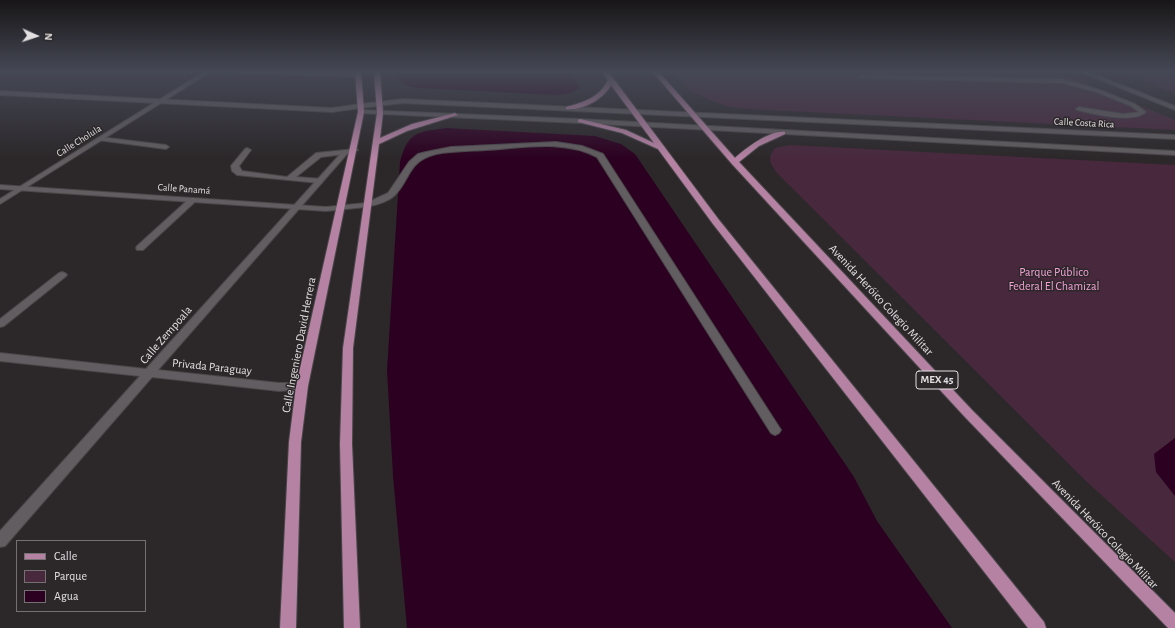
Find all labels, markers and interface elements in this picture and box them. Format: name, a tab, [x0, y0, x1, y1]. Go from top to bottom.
north arrow	[16, 16, 56, 56]
text: N	[43, 33, 54, 41]
street label: Calle Costa Rica	[1054, 115, 1114, 131]
street label: Calle Cholula	[54, 122, 104, 160]
street label: Calle Panamá	[157, 181, 211, 197]
street label: Avenida Heróico Colegio Militar	[826, 241, 936, 359]
park label: Parque Público Federal El Chamizal	[1009, 265, 1099, 293]
street label: Calle Ingeniero David Herrera	[279, 276, 319, 414]
street label: Calle Zempoala	[137, 303, 195, 367]
street label: Privada Paraguay	[171, 356, 253, 378]
road number: MEX 45	[916, 371, 958, 389]
street label: Avenida Heróico Colegio Militar	[1049, 476, 1161, 592]
legend	[16, 540, 146, 612]
text: Calle	[54, 550, 77, 562]
text: Parque	[54, 570, 87, 582]
text: Agua	[54, 590, 78, 602]

